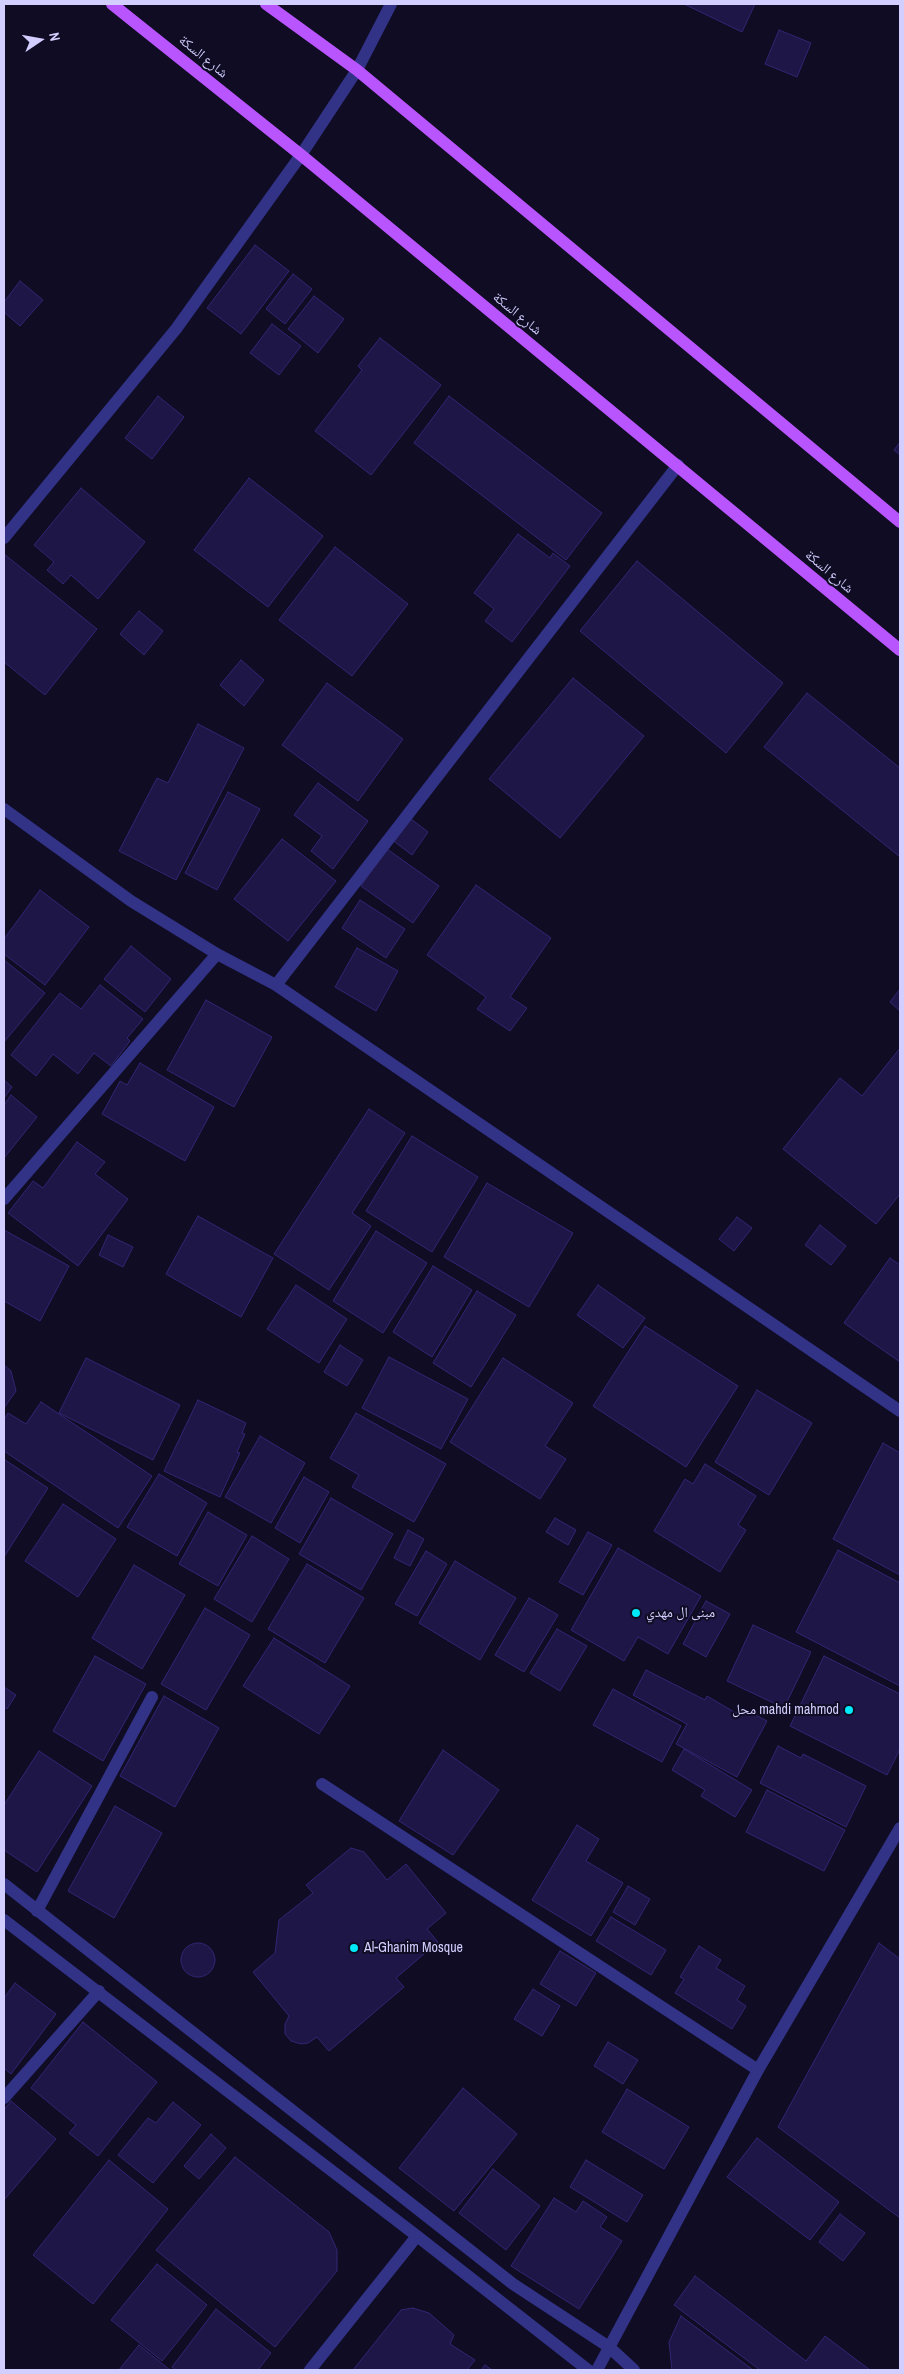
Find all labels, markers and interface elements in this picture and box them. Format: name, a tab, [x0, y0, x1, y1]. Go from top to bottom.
north arrow	[15, 15, 65, 65]
text: N	[45, 31, 64, 43]
street label: شارع السكة	[175, 32, 231, 82]
street label: شارع السكة	[489, 289, 545, 339]
street label: شارع السكة	[801, 547, 857, 597]
place label: مبنى ال مهدي	[646, 1605, 715, 1621]
marker: مبنى ال مهدي	[630, 1607, 642, 1619]
place label: محل mahdi mahmod	[732, 1702, 839, 1718]
marker: محل mahdi mahmod	[843, 1704, 855, 1716]
place label: Al-Ghanim Mosque	[364, 1940, 463, 1956]
marker: Al-Ghanim Mosque	[348, 1942, 360, 1954]

